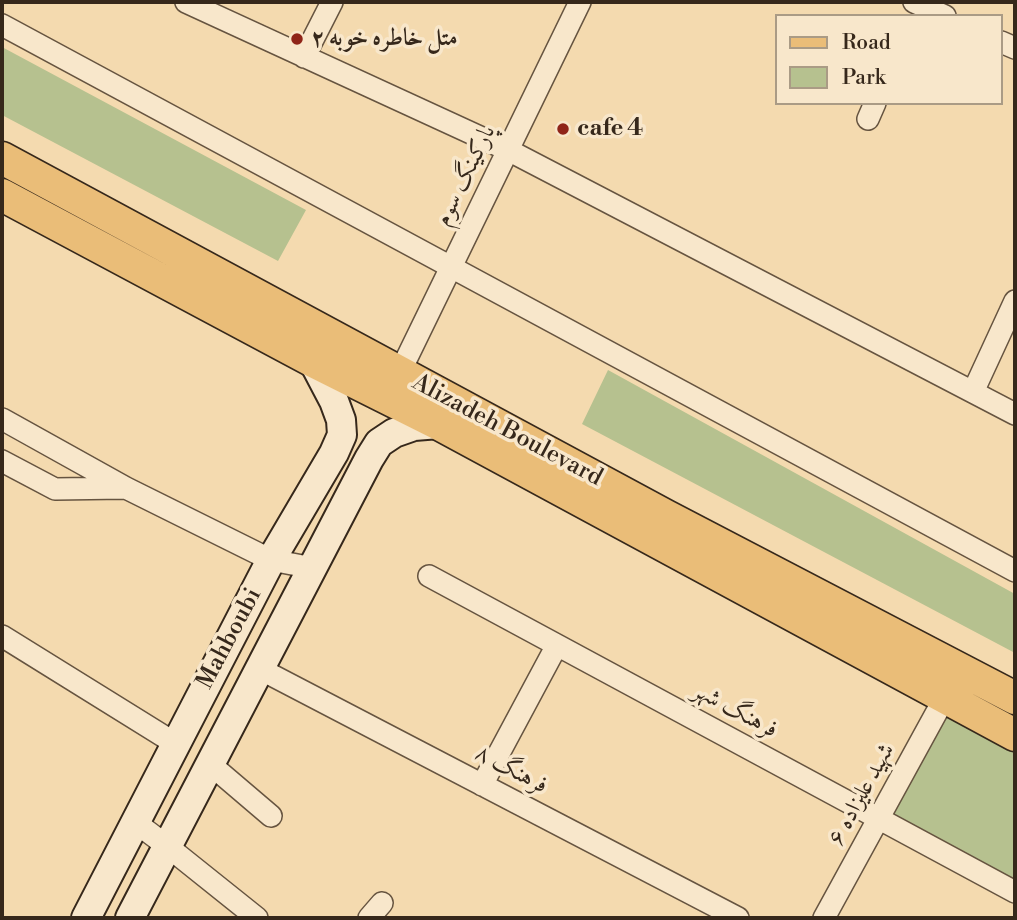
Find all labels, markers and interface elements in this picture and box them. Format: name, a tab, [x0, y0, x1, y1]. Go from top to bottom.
legend	[776, 14, 1003, 105]
place label: متل خاطره خوبه ۲	[311, 25, 458, 53]
text: Road	[842, 30, 891, 56]
marker: متل خاطره خوبه ۲	[289, 31, 305, 47]
text: Park	[842, 65, 886, 91]
place label: cafe 4	[577, 115, 643, 143]
street label: پارکینگ سوم	[429, 121, 503, 231]
marker: cafe 4	[555, 121, 571, 137]
street label: Alizadeh Boulevard	[407, 369, 607, 493]
street label: Mahboubi	[191, 584, 269, 694]
street label: فرهنگ شهر	[688, 677, 782, 745]
street label: فرهنگ ۸	[470, 739, 552, 801]
street label: شهید علیزاده ۶	[822, 739, 902, 851]

